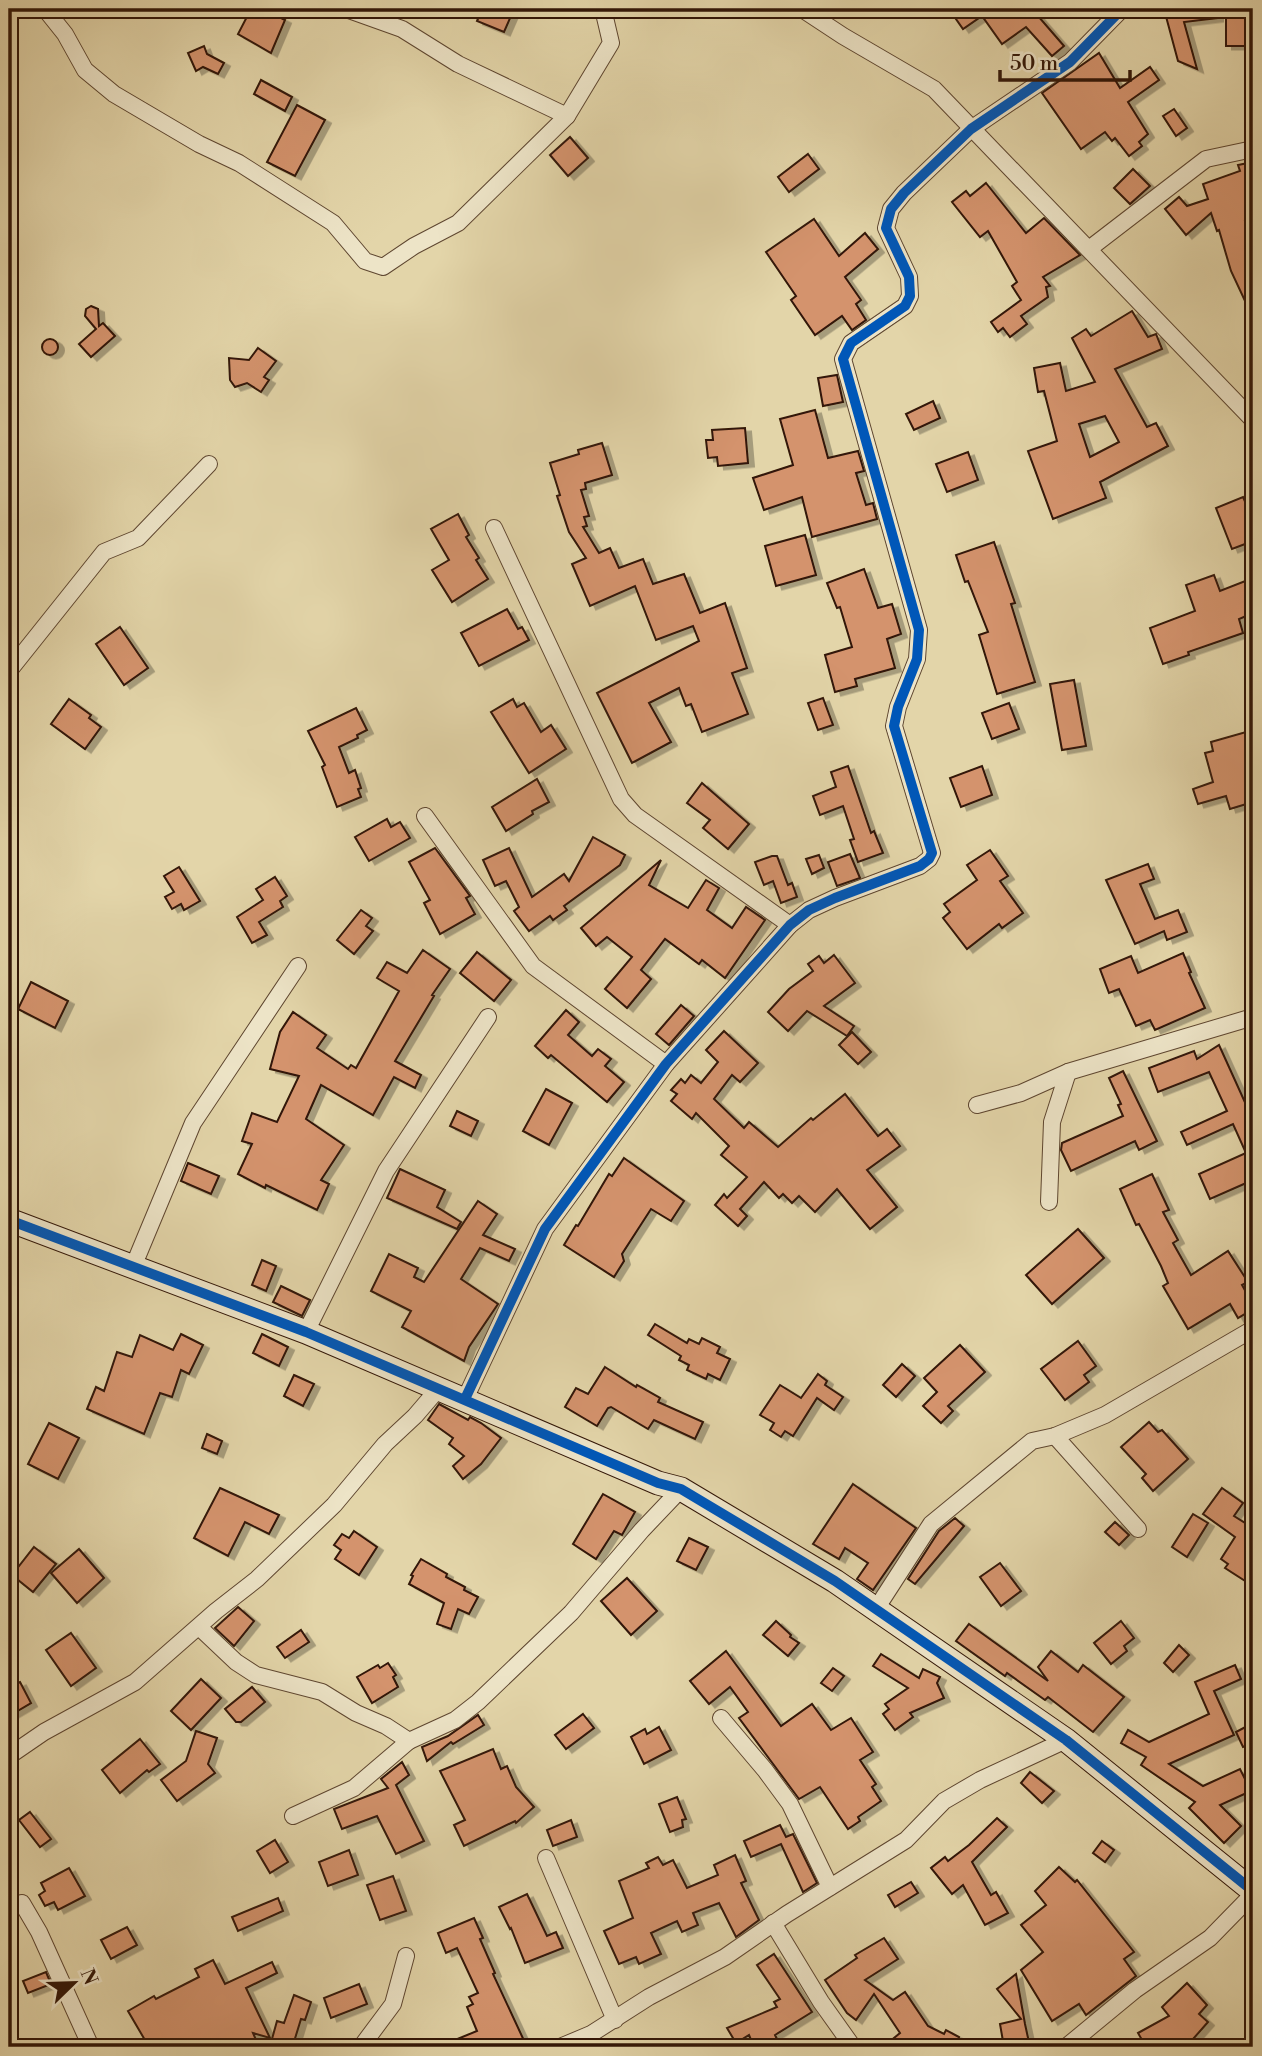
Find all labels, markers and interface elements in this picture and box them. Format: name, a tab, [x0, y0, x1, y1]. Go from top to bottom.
scale bar	[1000, 38, 1129, 82]
text: 50 m	[1010, 51, 1058, 77]
north arrow	[38, 1948, 108, 2018]
text: N	[75, 1965, 103, 1988]

